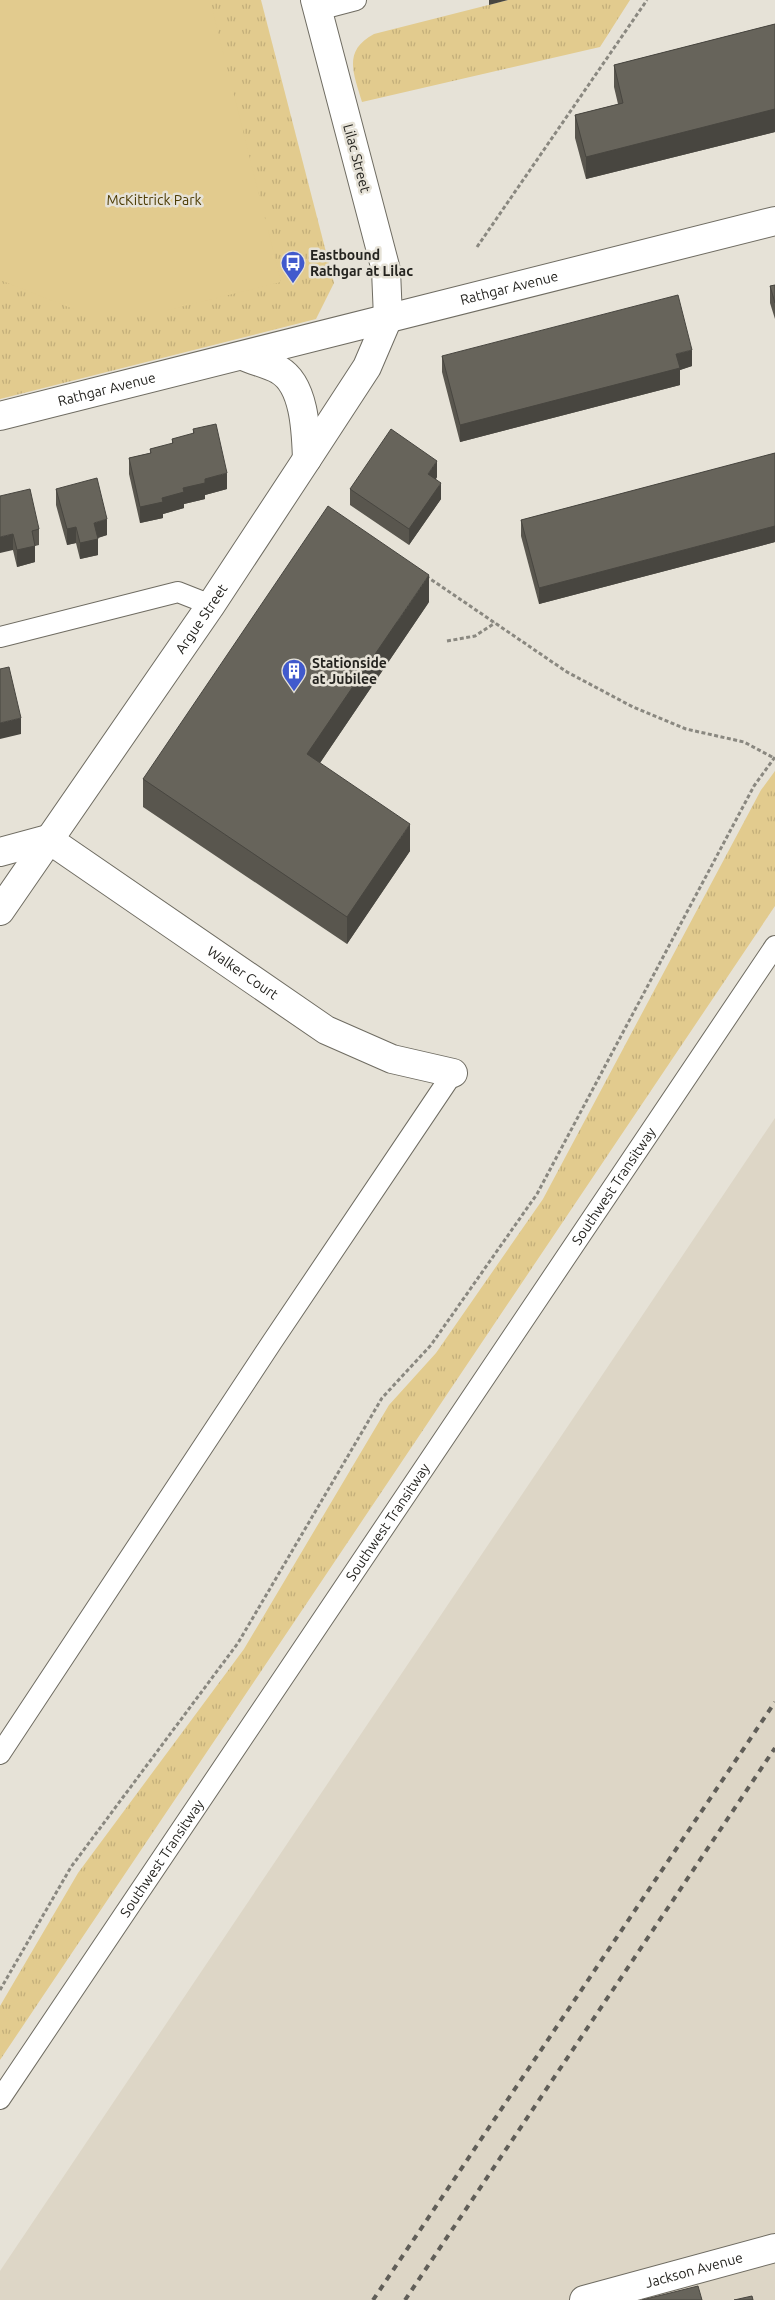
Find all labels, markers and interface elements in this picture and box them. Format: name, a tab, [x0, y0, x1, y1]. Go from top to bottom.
street label: Lilac Street	[340, 122, 374, 194]
park label: McKittrick Park	[106, 192, 202, 208]
place label: Eastbound Rathgar at Lilac	[310, 247, 413, 279]
bus stop icon: Eastbound Rathgar at Lilac	[280, 250, 306, 284]
street label: Rathgar Avenue	[458, 268, 560, 308]
street label: Rathgar Avenue	[56, 369, 157, 409]
street label: Argue Street	[172, 580, 231, 656]
place label: Stationside at Jubilee	[312, 655, 387, 687]
building icon: Stationside at Jubilee	[281, 658, 307, 692]
street label: Walker Court	[204, 943, 282, 1003]
street label: Southwest Transitway	[568, 1124, 659, 1248]
street label: Southwest Transitway	[343, 1460, 433, 1584]
street label: Southwest Transitway	[117, 1796, 207, 1920]
street label: Jackson Avenue	[643, 2249, 745, 2291]

